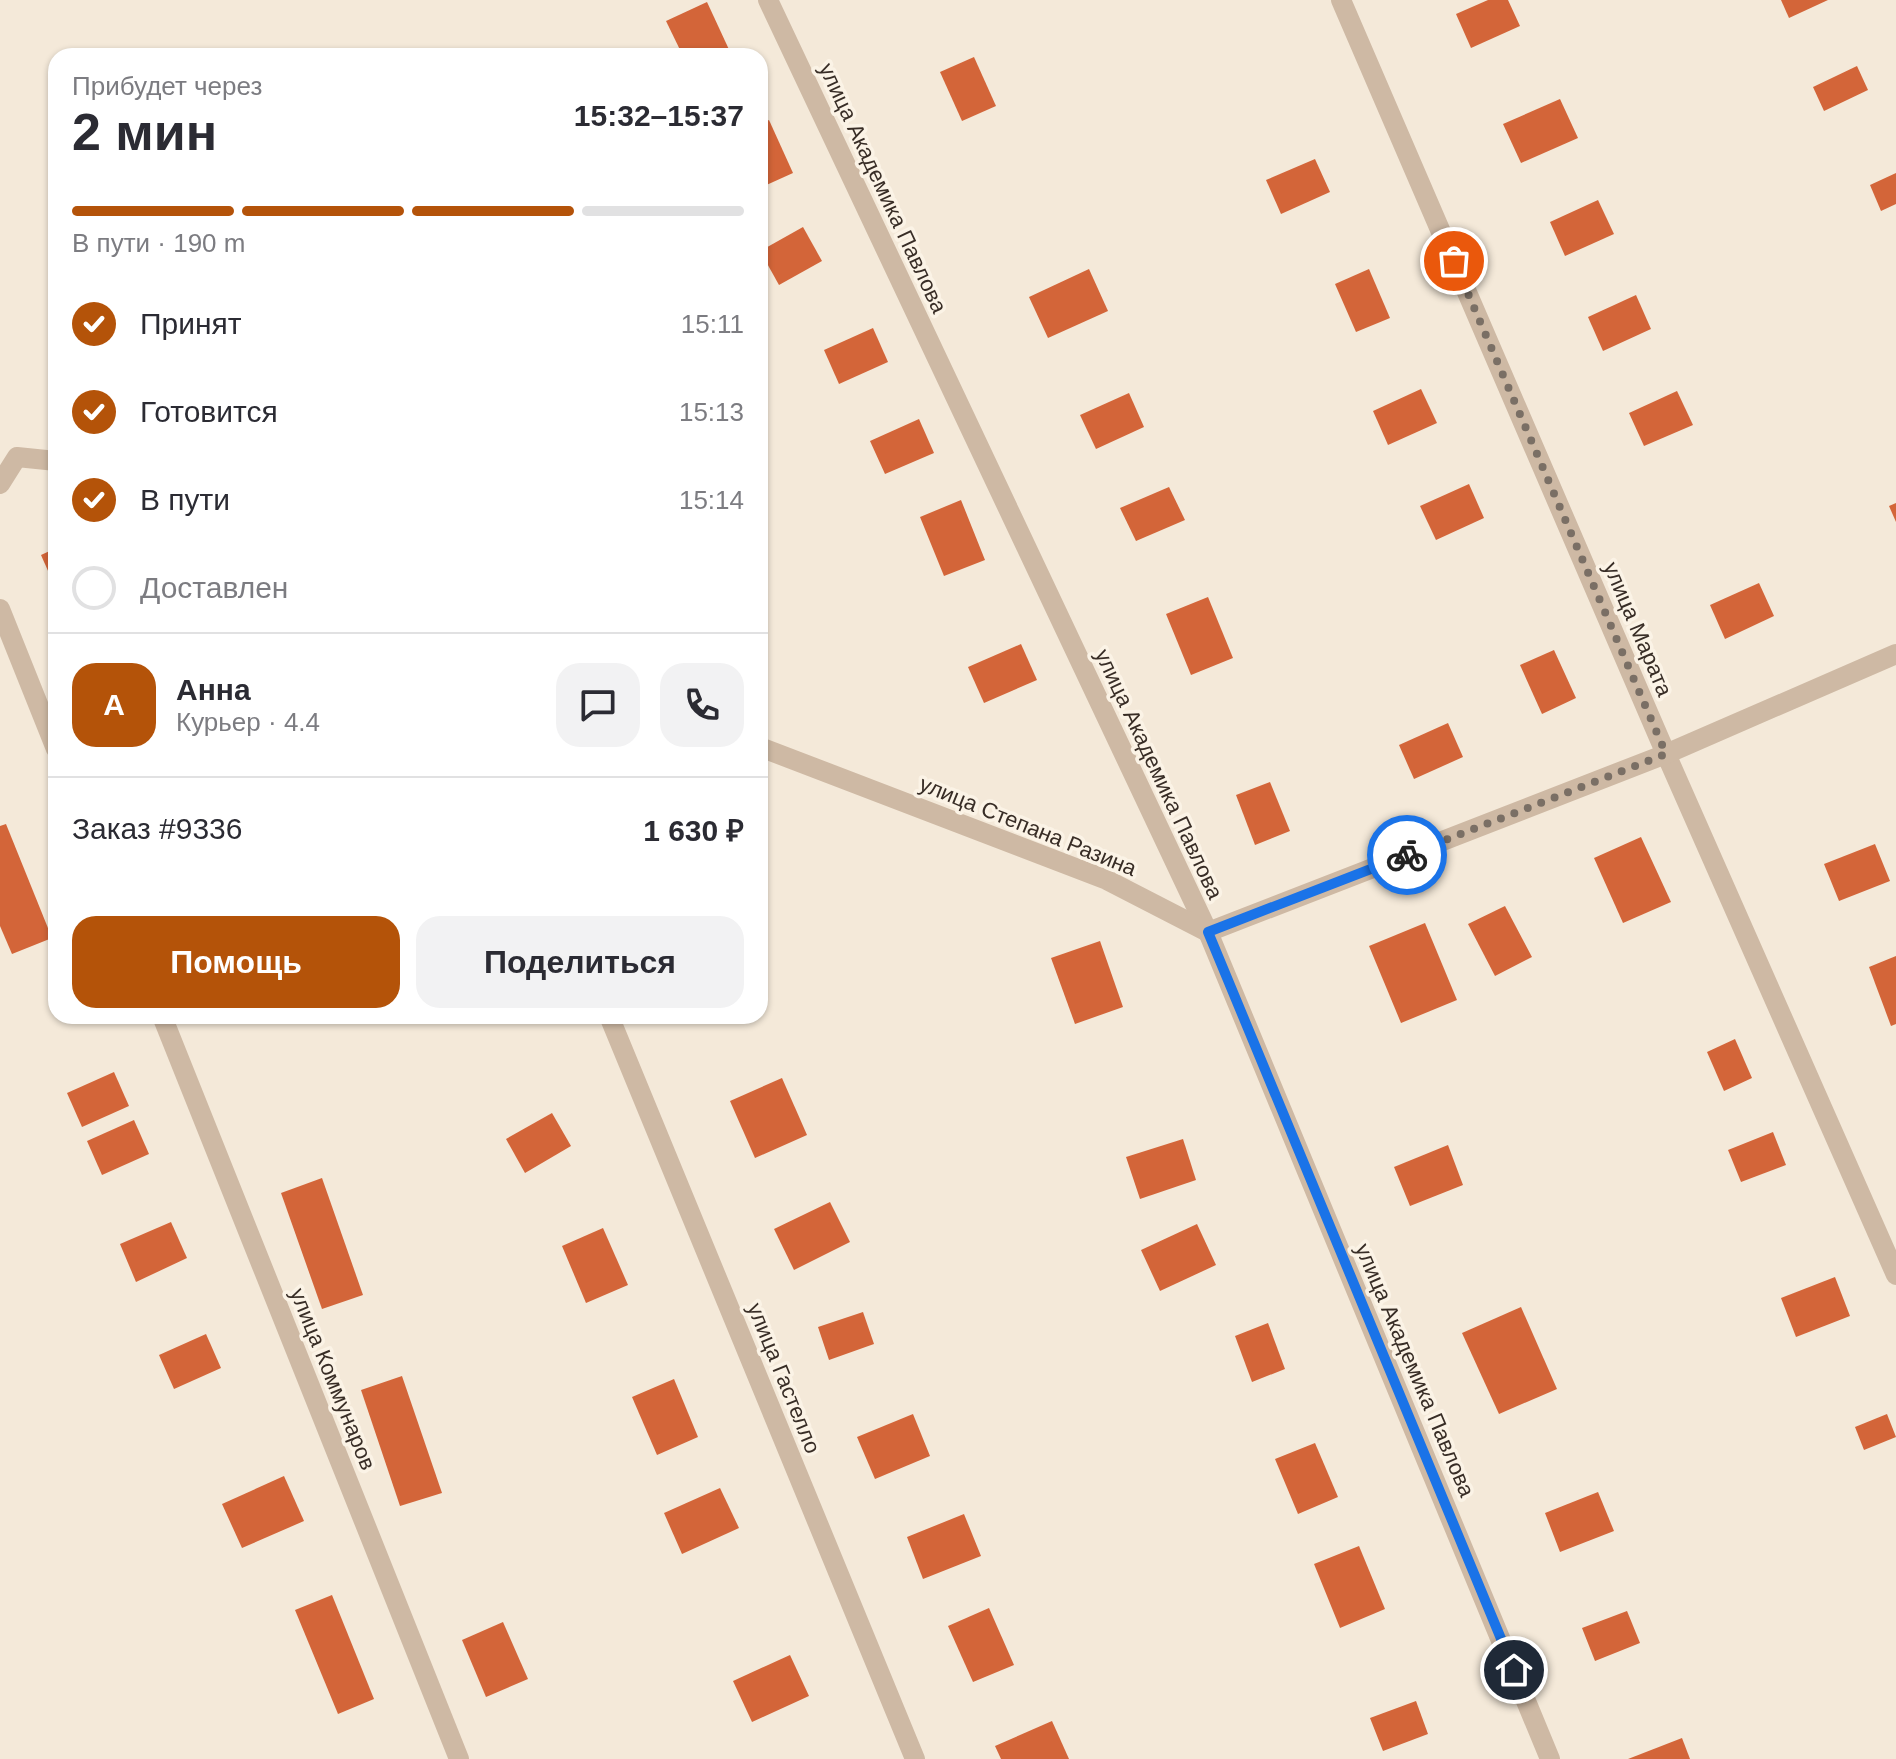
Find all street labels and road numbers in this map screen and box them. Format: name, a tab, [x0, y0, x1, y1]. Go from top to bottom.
street label: улица Академика Павлова	[814, 59, 952, 318]
street label: улица Марата	[1598, 558, 1678, 701]
street label: улица Академика Павлова	[1090, 645, 1228, 904]
street label: улица Степана Разина	[916, 771, 1141, 881]
street label: улица Академика Павлова	[1350, 1240, 1480, 1501]
street label: улица Коммунаров	[285, 1285, 381, 1473]
street label: улица Гастелло	[742, 1299, 826, 1457]

